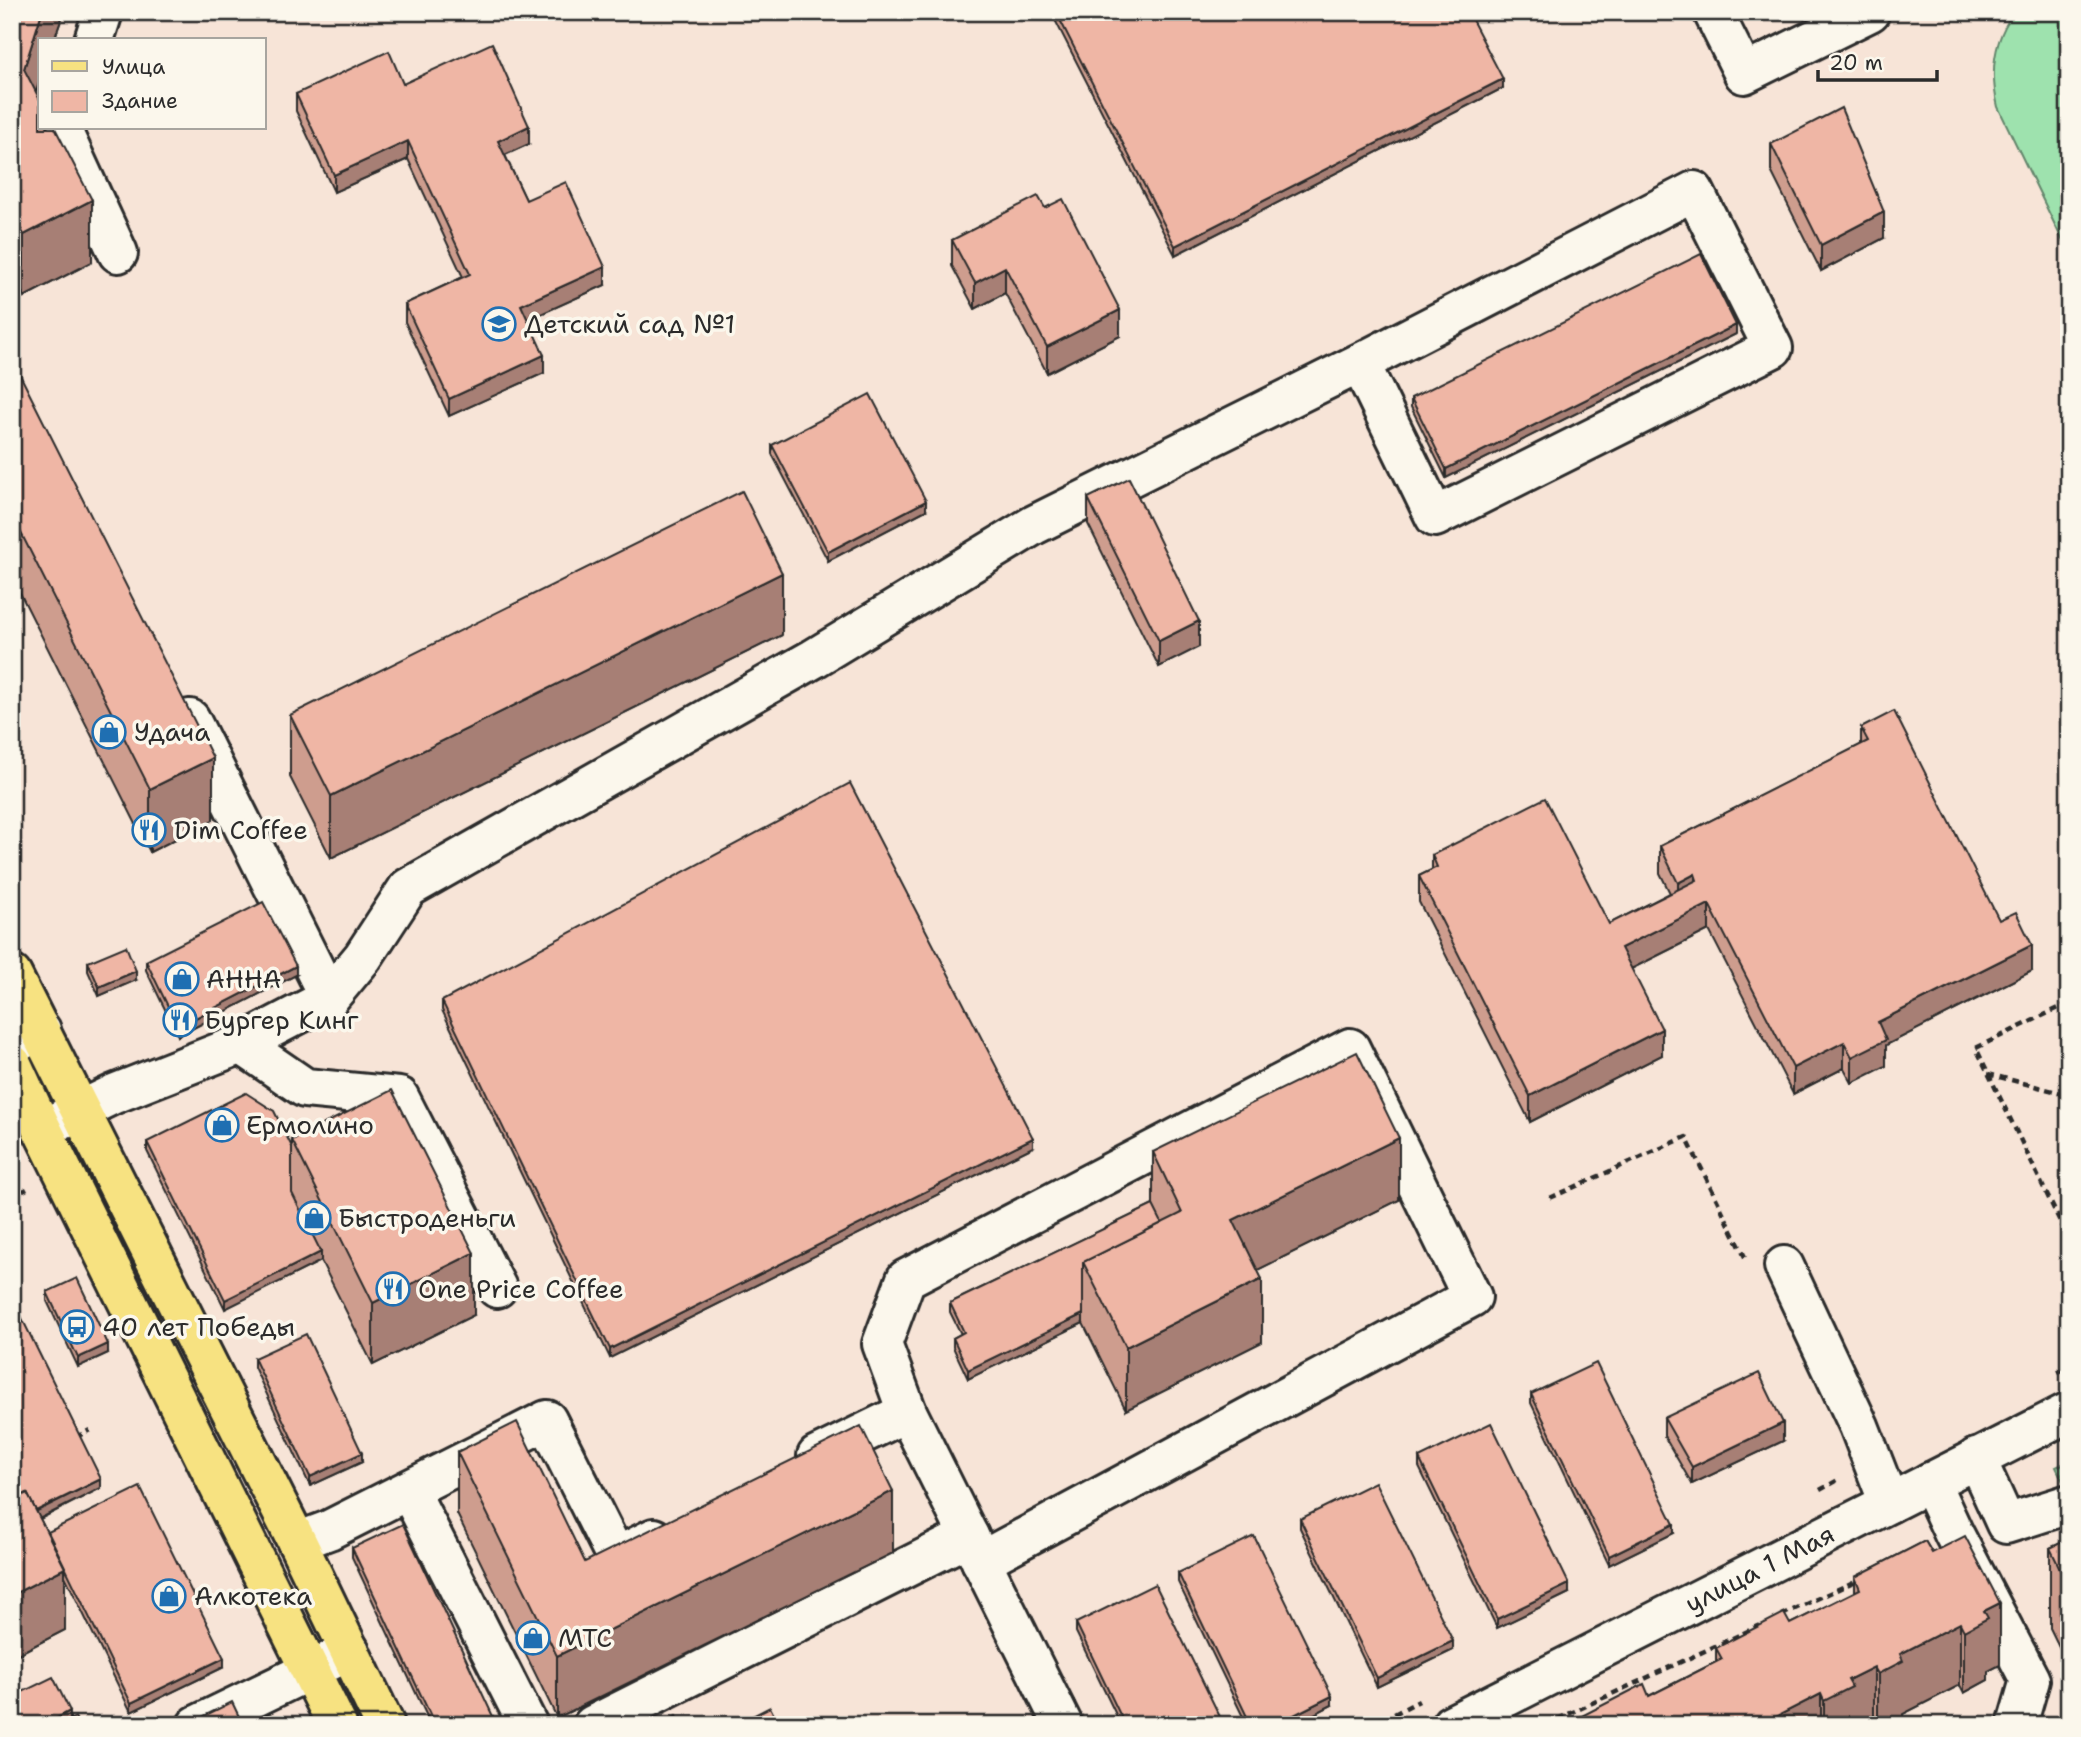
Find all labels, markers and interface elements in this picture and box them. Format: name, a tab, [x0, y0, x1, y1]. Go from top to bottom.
legend	[38, 38, 266, 130]
scale bar	[1818, 38, 1938, 82]
text: 20 m	[1829, 49, 1883, 77]
text: Улица	[102, 53, 165, 81]
text: Здание	[102, 87, 178, 115]
school or university icon: Детский сад №1	[480, 305, 518, 343]
place label: Детский сад №1	[524, 306, 735, 341]
shop icon: Удача	[90, 713, 128, 751]
place label: Удача	[134, 714, 210, 749]
restaurant icon: Dim Coffee	[130, 811, 168, 849]
place label: Dim Coffee	[174, 812, 308, 847]
shop icon: АННА	[163, 960, 201, 998]
place label: АННА	[206, 961, 281, 996]
restaurant icon: Бургер Кинг	[161, 1001, 199, 1039]
place label: Бургер Кинг	[204, 1002, 359, 1037]
shop icon: Ермолино	[203, 1106, 241, 1144]
place label: Ермолино	[246, 1107, 374, 1142]
shop icon: Быстроденьги	[295, 1199, 333, 1237]
place label: Быстроденьги	[338, 1200, 516, 1235]
restaurant icon: One Price Coffee	[374, 1270, 412, 1308]
place label: One Price Coffee	[418, 1271, 624, 1306]
bus stop icon: 40 лет Победы	[58, 1308, 96, 1346]
place label: 40 лет Победы	[102, 1309, 295, 1344]
street label: улица 1 Мая	[1679, 1516, 1840, 1621]
shop icon: Алкотека	[150, 1577, 188, 1615]
place label: Алкотека	[194, 1578, 312, 1613]
shop icon: МТС	[514, 1619, 552, 1657]
place label: МТС	[558, 1620, 612, 1655]

